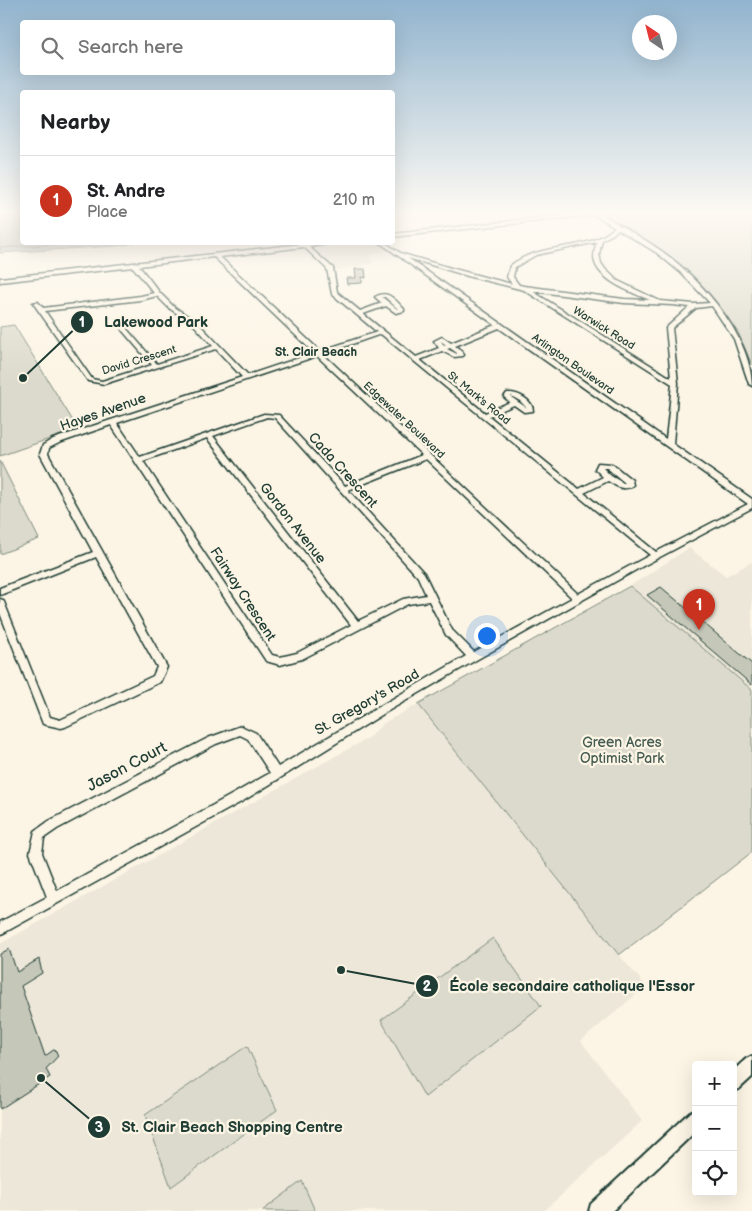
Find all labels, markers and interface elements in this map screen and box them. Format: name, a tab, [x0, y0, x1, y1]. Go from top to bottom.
north arrow	[632, 15, 677, 60]
search box	[20, 20, 395, 75]
icon: search	[38, 34, 66, 62]
text: Search here	[78, 36, 183, 59]
text: Nearby	[40, 110, 110, 135]
text: St. Andre	[87, 180, 165, 203]
text: 1	[53, 191, 59, 210]
text: 210 m	[333, 191, 375, 210]
text: Place	[87, 203, 128, 222]
street label: Warwick Road	[571, 304, 637, 352]
callout: Lakewood Park	[69, 307, 218, 337]
text: 1	[79, 313, 85, 332]
text: Lakewood Park	[104, 313, 208, 332]
street label: Arlington Boulevard	[530, 331, 616, 397]
street label: David Crescent	[100, 342, 178, 377]
district label: St. Clair Beach	[275, 345, 357, 360]
street label: St. Mark's Road	[445, 369, 513, 427]
street label: Edgewater Boulevard	[361, 379, 447, 461]
street label: Hayes Avenue	[58, 389, 148, 435]
street label: Cada Crescent	[305, 429, 382, 512]
street label: Gordon Avenue	[256, 479, 330, 567]
street label: Fairway Crescent	[206, 544, 280, 645]
pin: 1	[683, 589, 715, 630]
your location	[474, 623, 500, 649]
street label: St. Gregory's Road	[312, 665, 422, 739]
park label: Green Acres Optimist Park	[580, 734, 664, 767]
street label: Jason Court	[84, 738, 170, 796]
callout: École secondaire catholique l'Essor	[414, 971, 705, 1001]
text: École secondaire catholique l'Essor	[449, 976, 696, 996]
text: 2	[423, 977, 432, 996]
map controls	[692, 1061, 737, 1196]
button: +	[692, 1061, 737, 1106]
button: −	[692, 1106, 737, 1151]
callout: St. Clair Beach Shopping Centre	[86, 1112, 353, 1142]
text: 3	[95, 1118, 104, 1137]
text: St. Clair Beach Shopping Centre	[121, 1118, 343, 1137]
button: locate	[692, 1151, 737, 1196]

